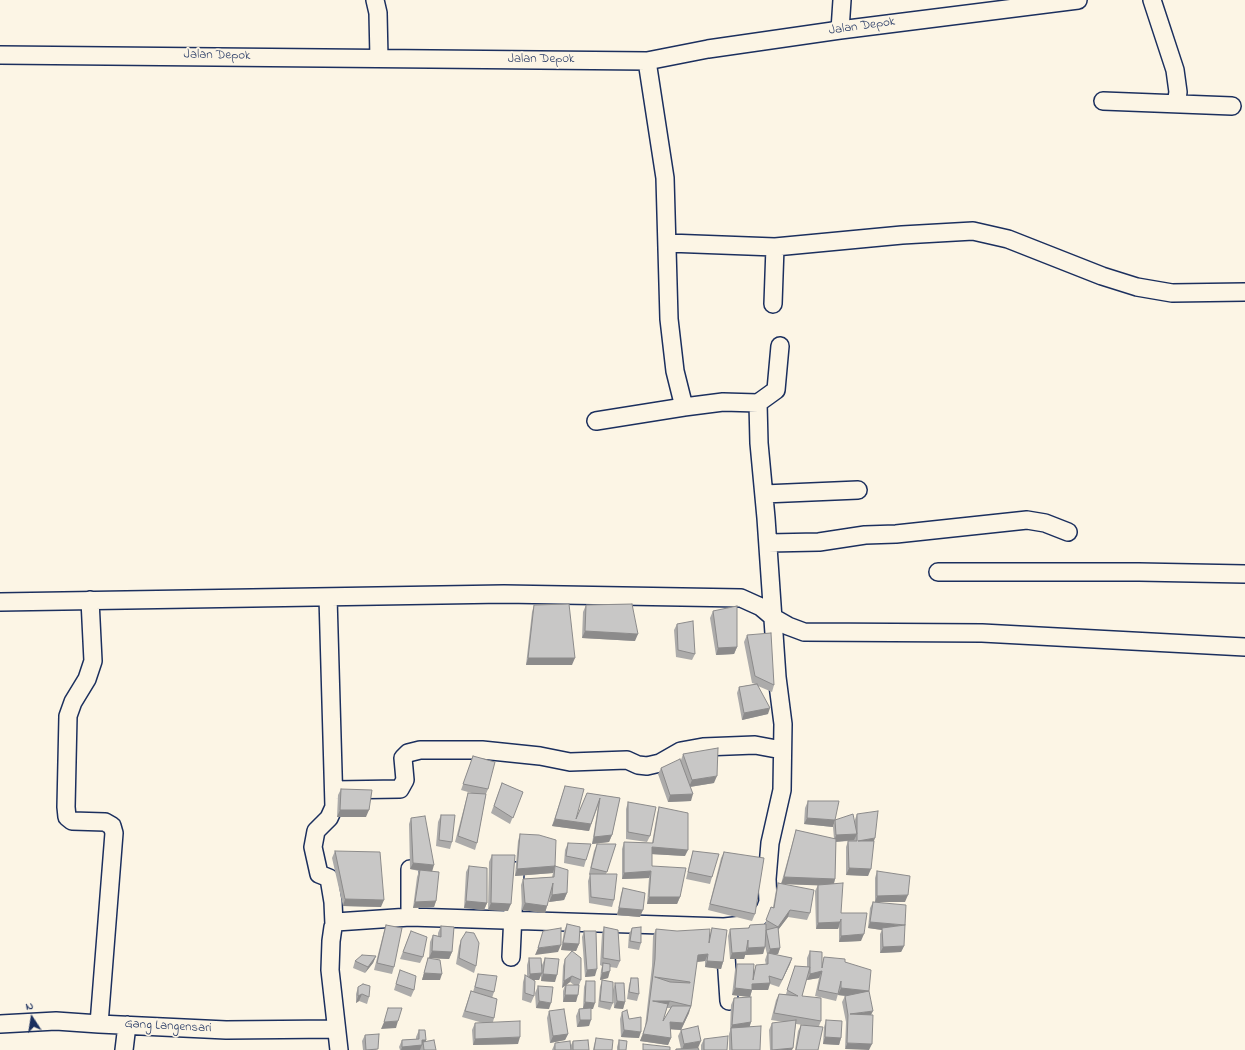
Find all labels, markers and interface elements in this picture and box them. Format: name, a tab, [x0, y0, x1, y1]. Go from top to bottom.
street label: Jalan Depok	[828, 15, 896, 39]
street label: Jalan Depok	[184, 48, 250, 64]
street label: Jalan Depok	[508, 52, 574, 68]
north arrow	[12, 998, 52, 1038]
text: N	[24, 998, 35, 1015]
street label: Gang Langensari	[124, 1017, 212, 1037]

